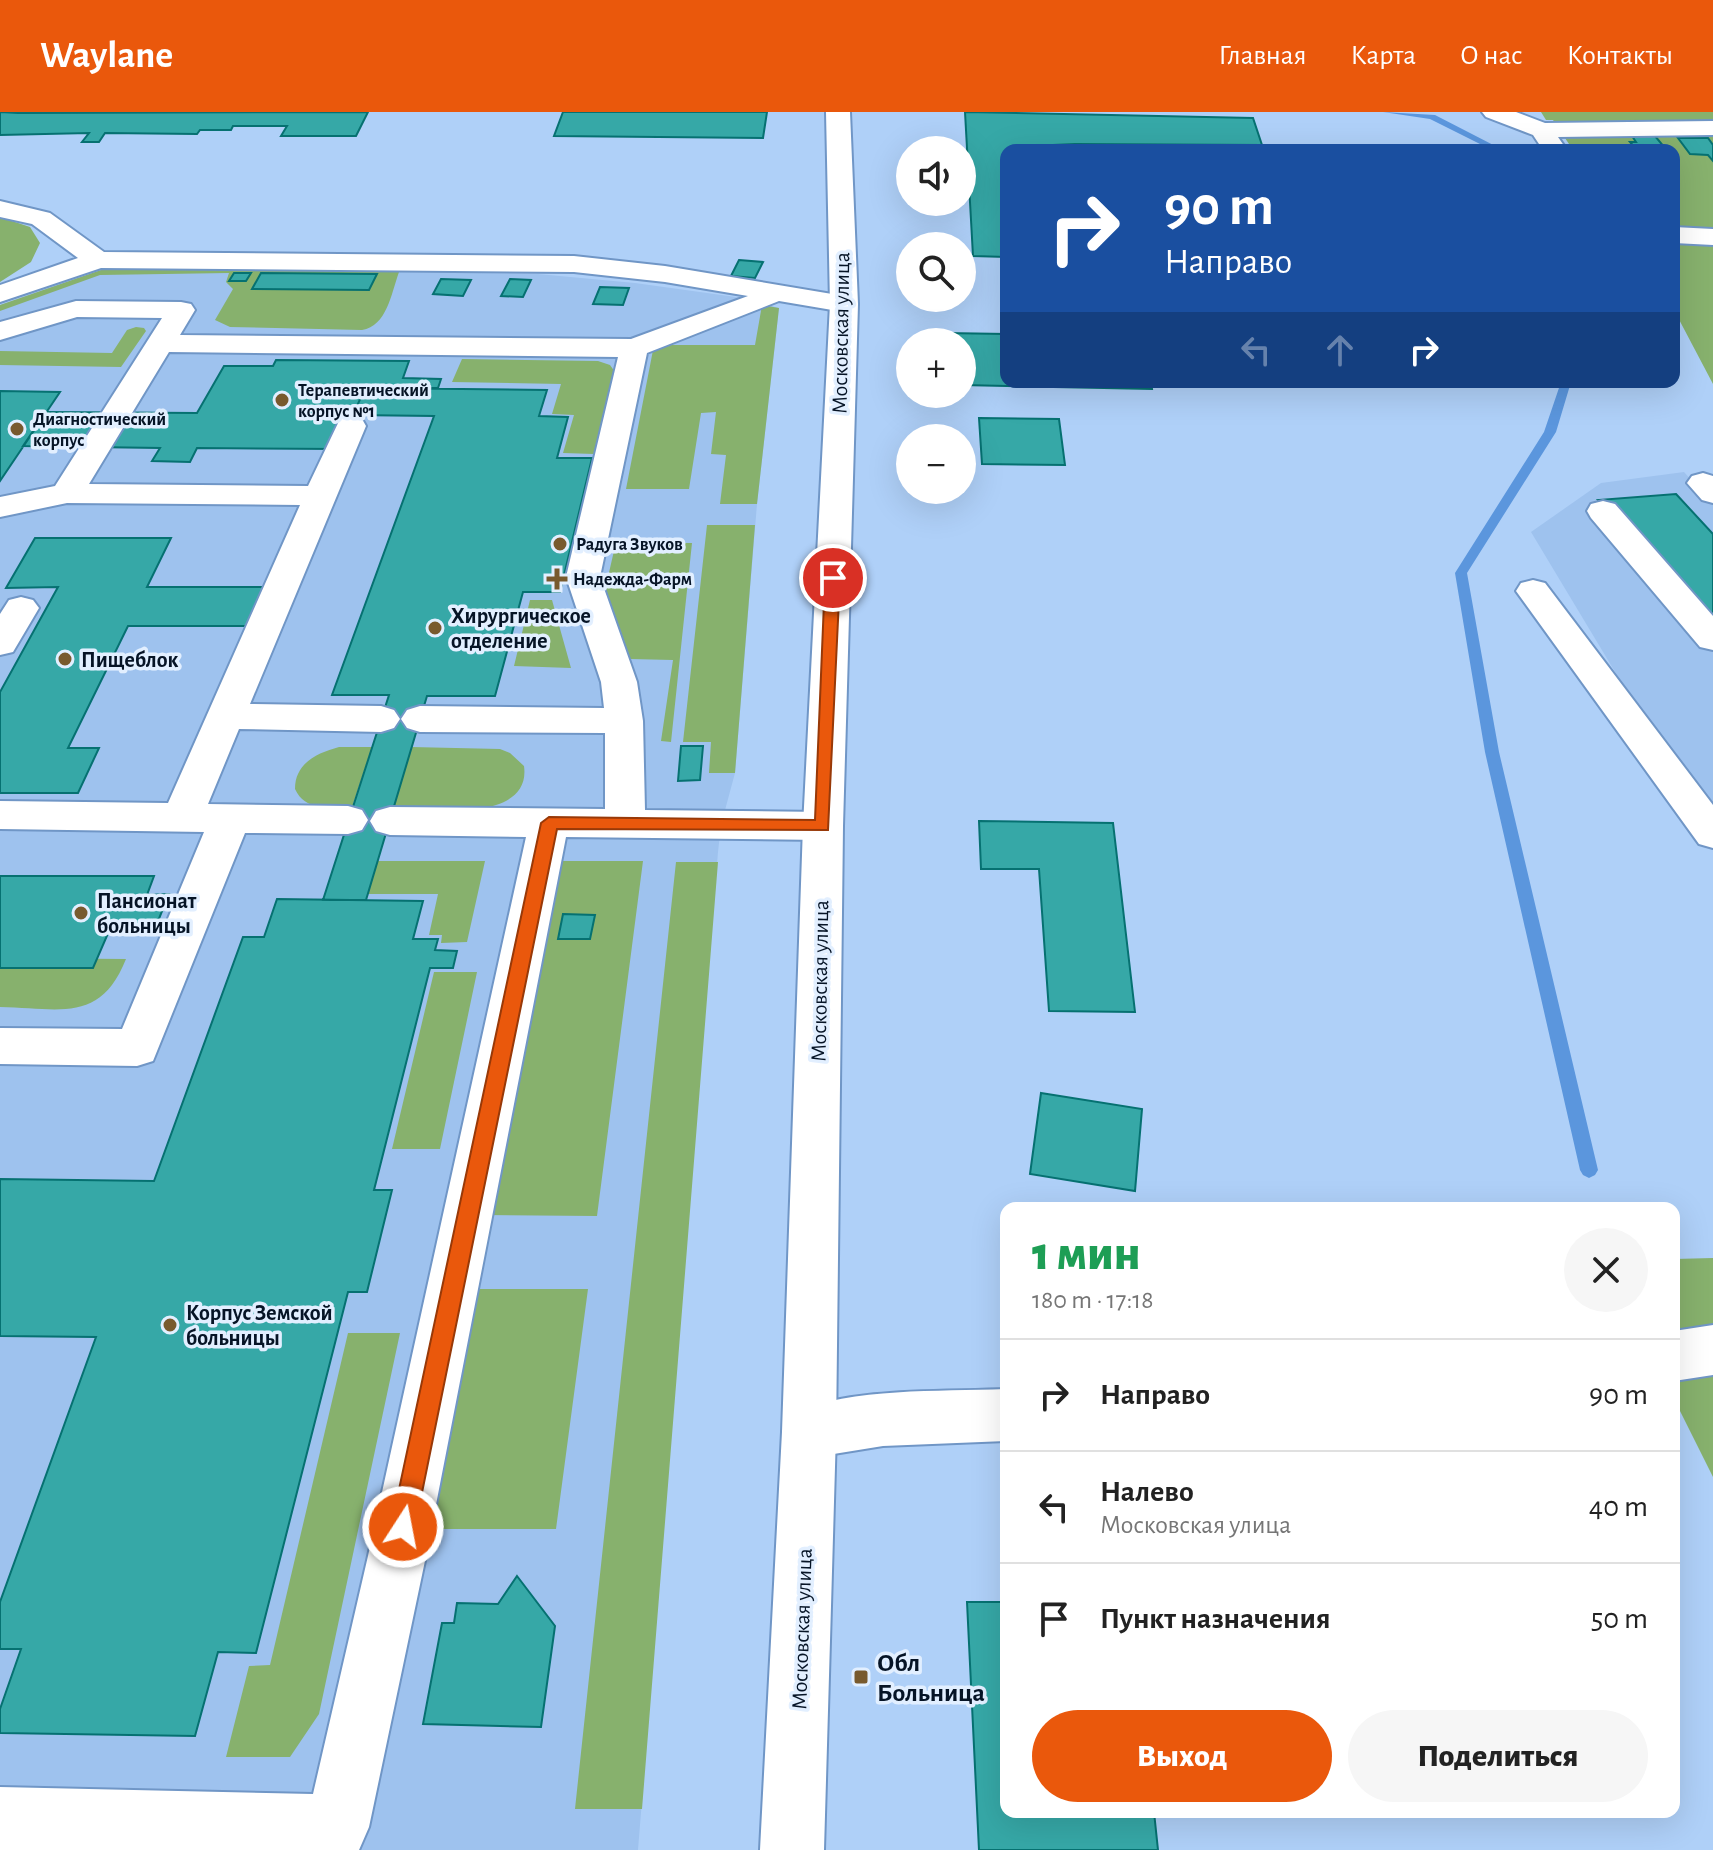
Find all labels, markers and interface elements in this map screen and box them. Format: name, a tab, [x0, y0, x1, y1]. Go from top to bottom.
text: Waylane	[40, 37, 173, 75]
text: Главная	[1218, 42, 1306, 70]
text: Карта	[1350, 42, 1416, 70]
text: О нас	[1460, 42, 1523, 70]
text: Контакты	[1567, 42, 1673, 70]
map controls	[896, 136, 976, 504]
button: sound	[896, 136, 976, 216]
icon: right	[1032, 176, 1136, 280]
text: 90 m	[1164, 179, 1274, 235]
button: search	[896, 232, 976, 312]
text: Направо	[1164, 244, 1292, 280]
street label: Московская улица	[829, 252, 853, 414]
button: +	[896, 328, 976, 408]
icon: left	[1234, 328, 1278, 372]
icon: ahead	[1318, 328, 1362, 372]
icon: right	[1402, 328, 1446, 372]
place label: Терапевтический корпус №1	[298, 382, 429, 421]
marker: Терапевтический корпус №1	[273, 391, 291, 409]
place label: Диагностический корпус	[33, 411, 166, 450]
marker: Диагностический корпус	[8, 420, 26, 438]
button: −	[896, 424, 976, 504]
marker: Радуга Звуков	[551, 535, 569, 553]
place label: Радуга Звуков	[576, 536, 683, 554]
pin	[799, 544, 867, 612]
icon: arrive	[811, 556, 855, 600]
marker: Надежда-Фарм	[548, 570, 566, 588]
place label: Надежда-Фарм	[573, 571, 692, 589]
place label: Хирургическое отделение	[451, 605, 591, 652]
marker: Хирургическое отделение	[426, 619, 444, 637]
place label: Пищеблок	[81, 649, 178, 671]
marker: Пищеблок	[56, 650, 74, 668]
place label: Пансионат больницы	[97, 890, 197, 937]
street label: Московская улица	[808, 900, 832, 1062]
marker: Пансионат больницы	[72, 904, 90, 922]
button: close	[1564, 1228, 1648, 1312]
text: 1 мин	[1032, 1231, 1141, 1279]
text: 180 m · 17:18	[1032, 1287, 1154, 1313]
place label: Корпус Земской больницы	[186, 1302, 333, 1349]
marker: Корпус Земской больницы	[161, 1316, 179, 1334]
icon: right	[1032, 1373, 1076, 1417]
text: Направо	[1100, 1380, 1210, 1410]
text: 90 m	[1589, 1380, 1648, 1410]
text: Налево	[1100, 1477, 1194, 1507]
position arrow	[361, 1485, 445, 1569]
icon: left	[1032, 1485, 1076, 1529]
text: 40 m	[1589, 1492, 1648, 1522]
text: Московская улица	[1100, 1512, 1291, 1538]
street label: Московская улица	[788, 1548, 816, 1710]
icon: arrive	[1032, 1597, 1076, 1641]
text: Пункт назначения	[1100, 1604, 1331, 1634]
text: 50 m	[1591, 1604, 1648, 1634]
place label: Обл Больница	[877, 1650, 985, 1706]
marker: Обл Больница	[852, 1668, 870, 1686]
button: Выход	[1032, 1710, 1332, 1802]
button: Поделиться	[1348, 1710, 1648, 1802]

